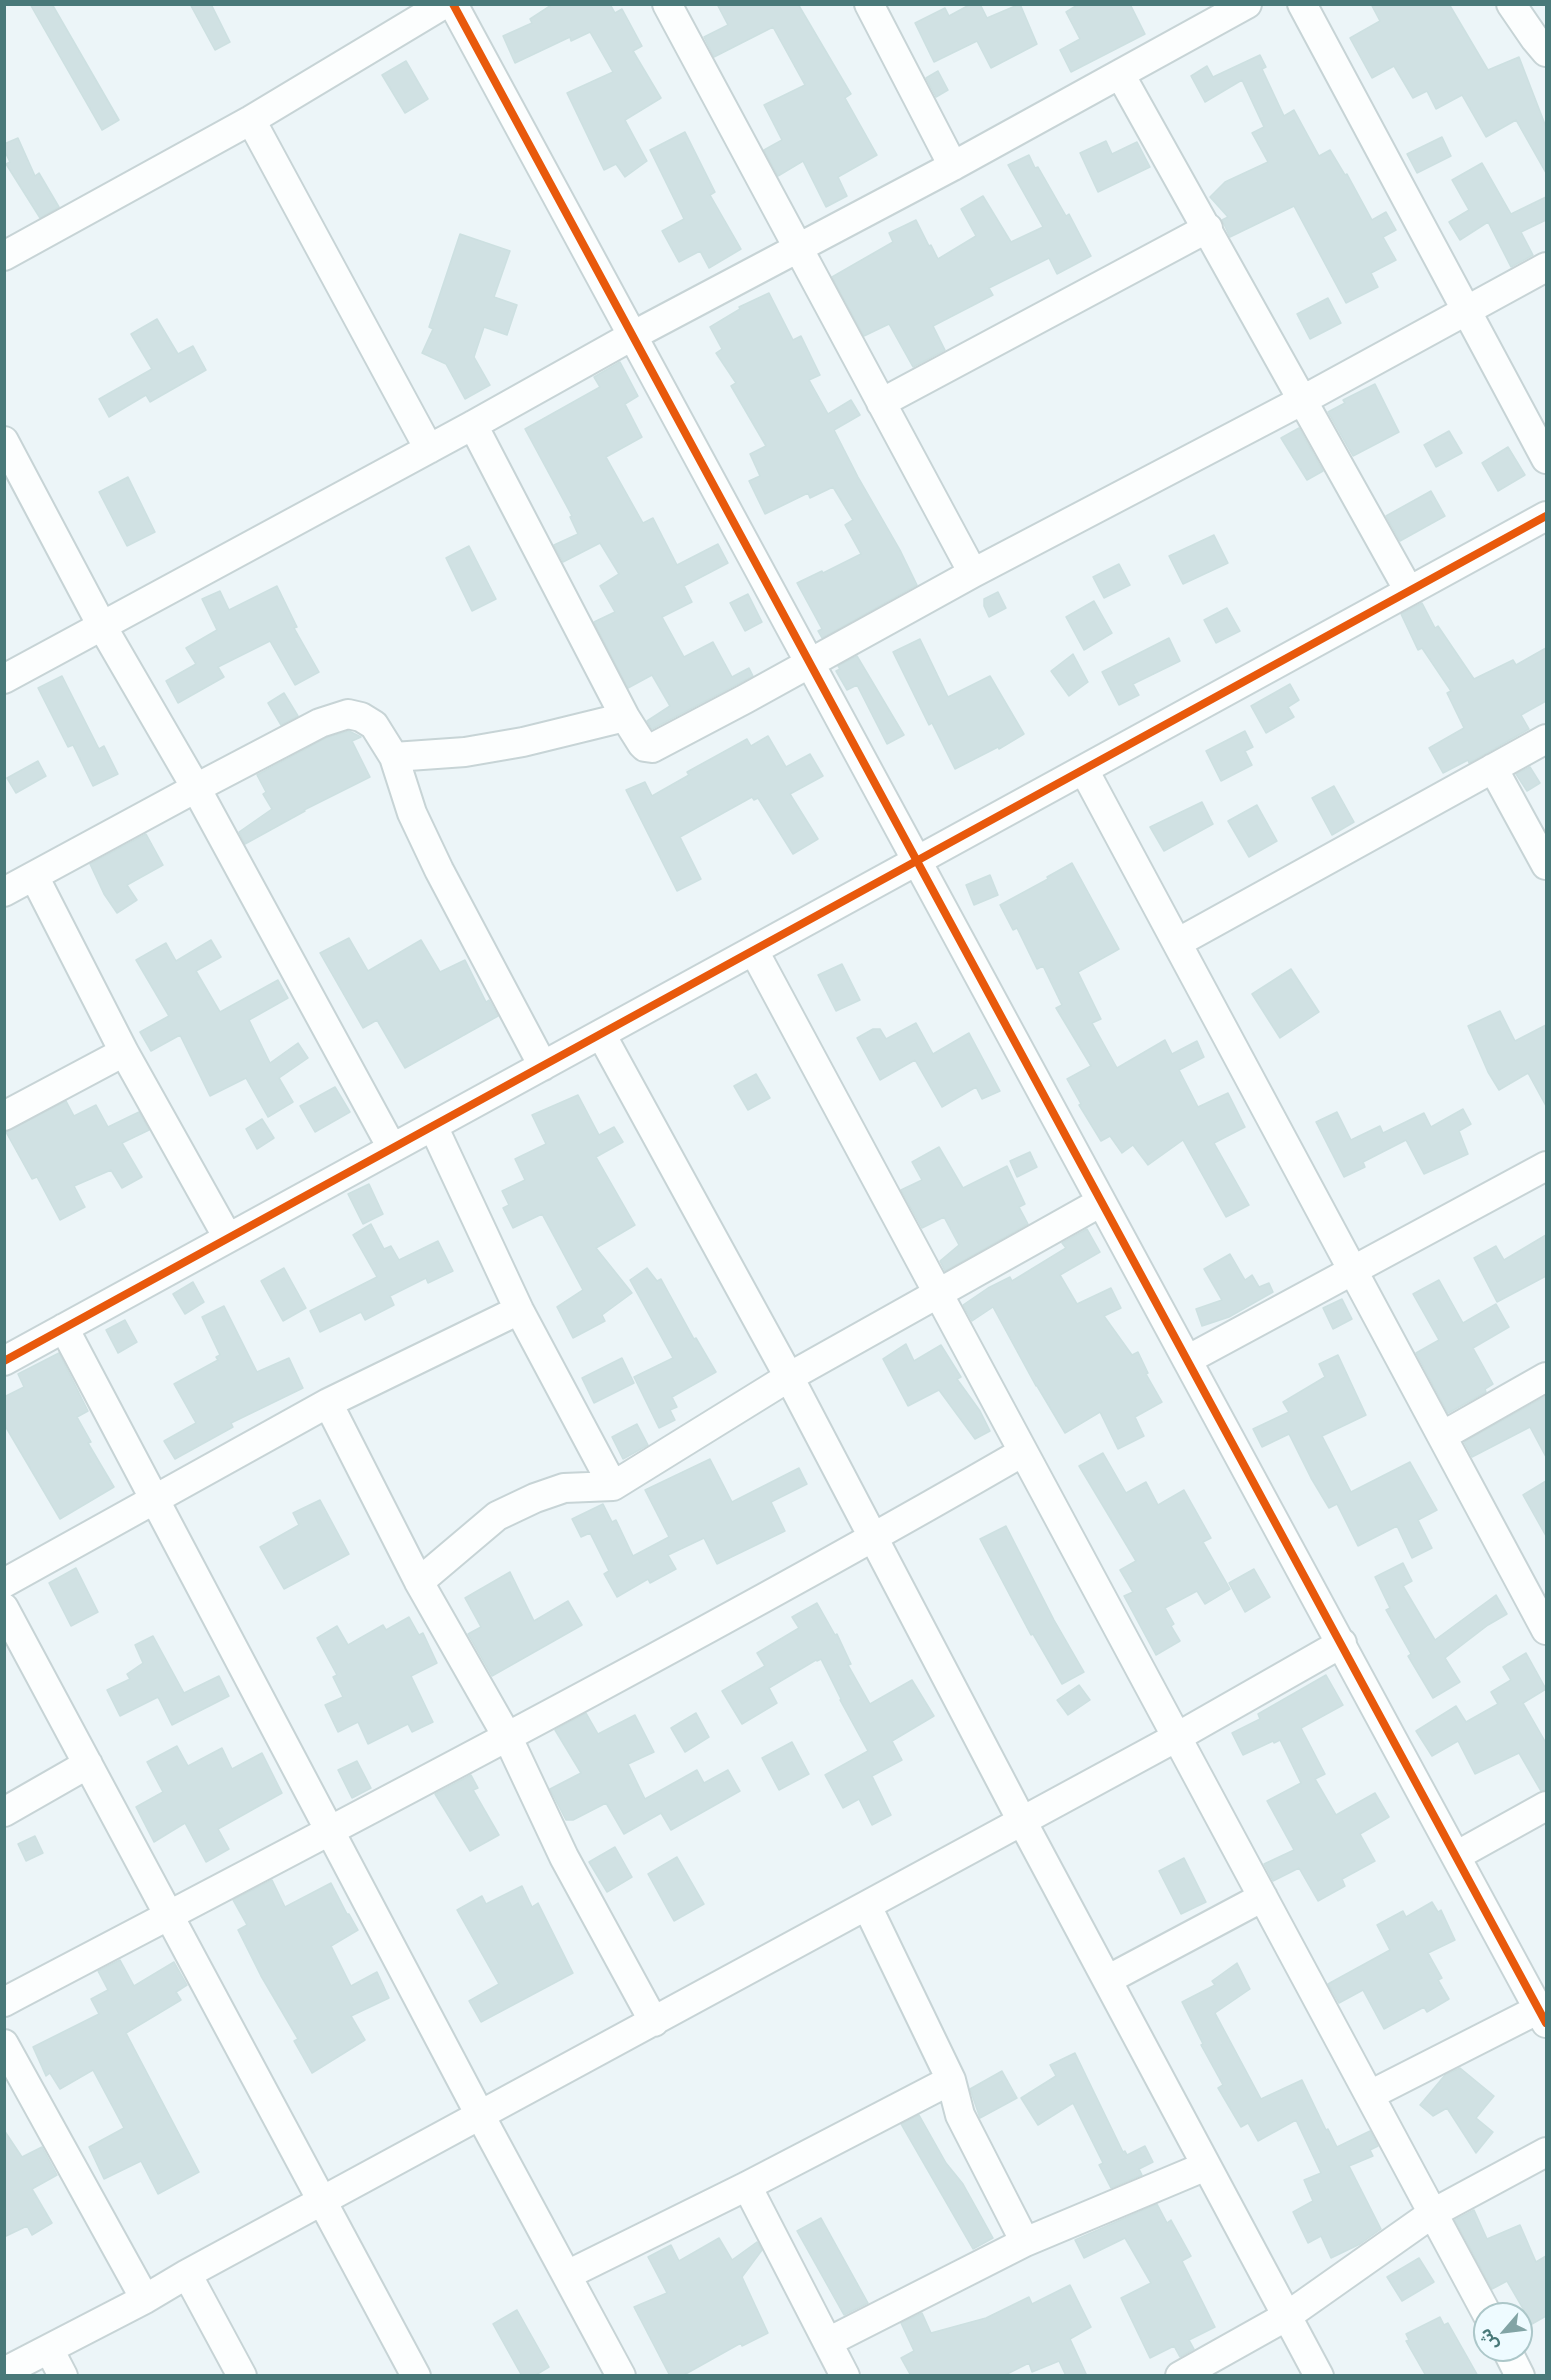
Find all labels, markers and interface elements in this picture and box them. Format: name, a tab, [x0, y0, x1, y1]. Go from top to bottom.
north arrow	[1473, 2302, 1533, 2362]
text: ش	[1475, 2326, 1502, 2354]

